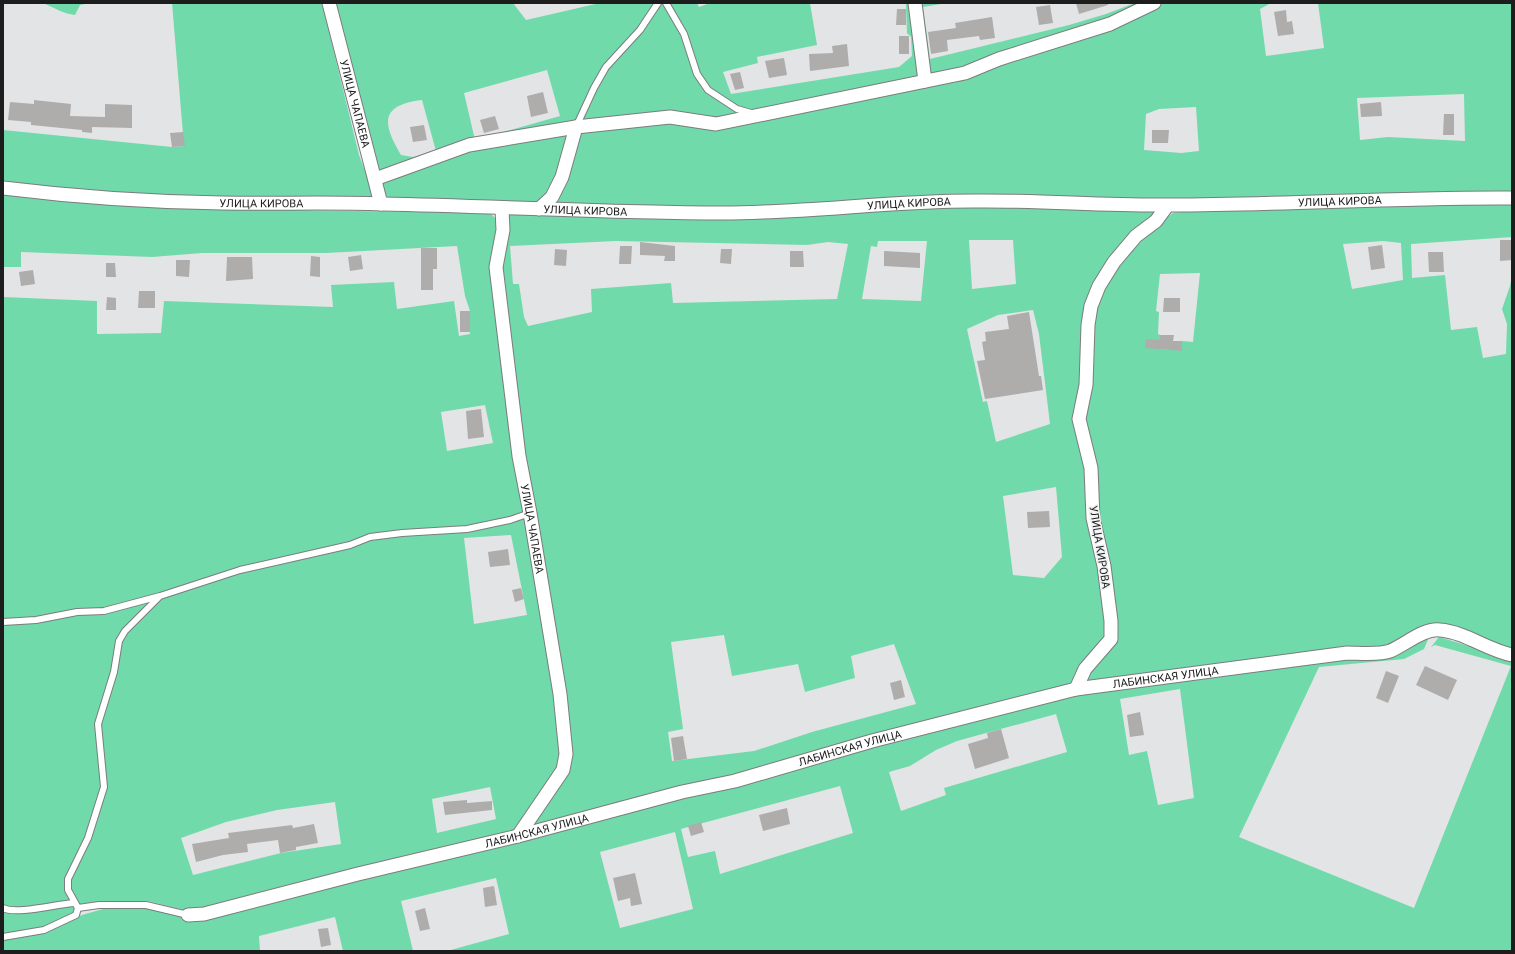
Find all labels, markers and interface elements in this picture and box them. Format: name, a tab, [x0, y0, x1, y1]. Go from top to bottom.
street label: УЛИЦА ЧАПАЕВА	[337, 58, 372, 150]
street label: УЛИЦА КИРОВА	[1298, 194, 1383, 210]
street label: УЛИЦА КИРОВА	[867, 195, 952, 213]
street label: УЛИЦА КИРОВА	[219, 197, 304, 210]
street label: УЛИЦА КИРОВА	[543, 203, 628, 219]
street label: УЛИЦА ЧАПАЕВА	[518, 483, 546, 575]
street label: УЛИЦА КИРОВА	[1087, 505, 1113, 590]
street label: ЛАБИНСКАЯ УЛИЦА	[1112, 664, 1220, 691]
street label: ЛАБИНСКАЯ УЛИЦА	[797, 728, 904, 769]
street label: ЛАБИНСКАЯ УЛИЦА	[484, 811, 591, 851]

